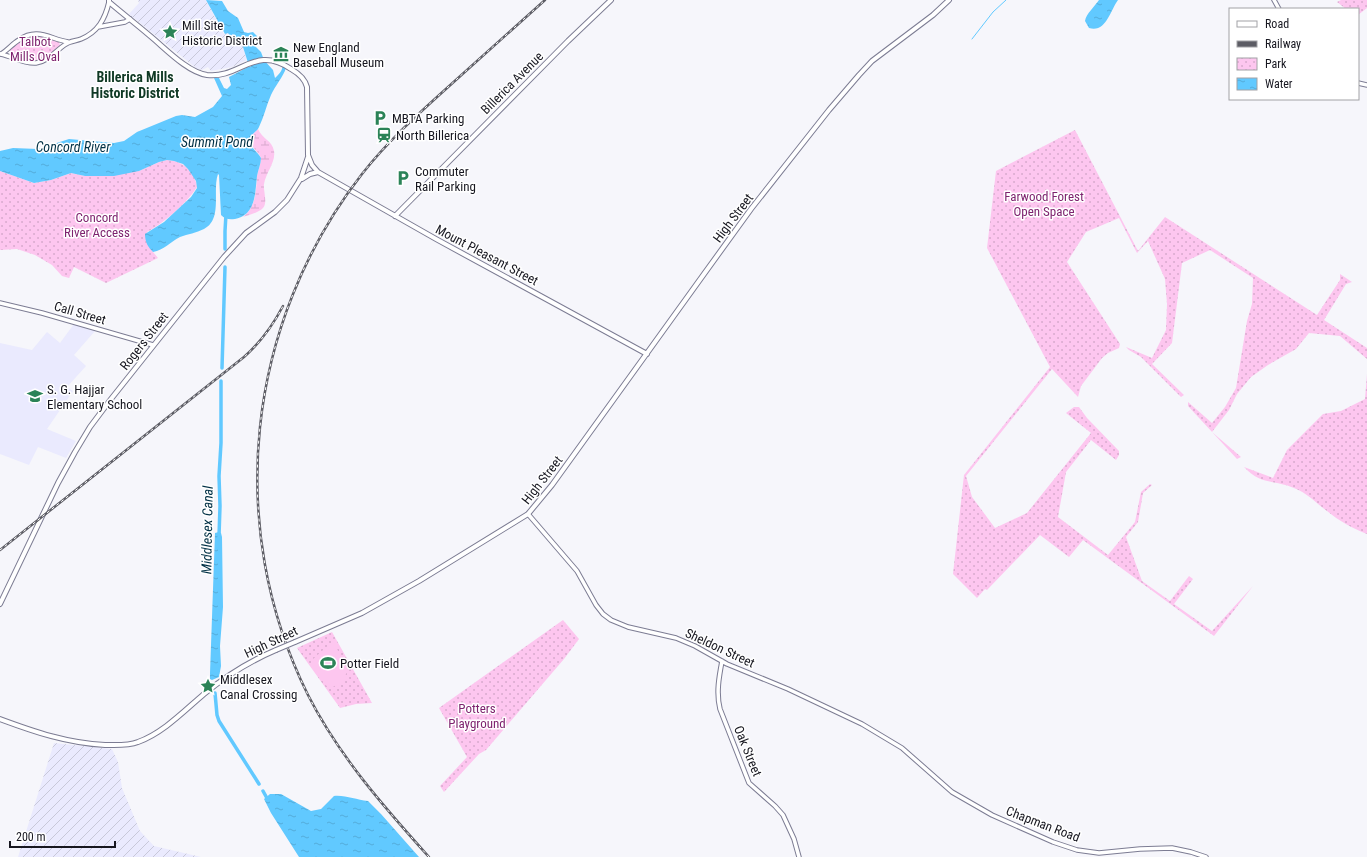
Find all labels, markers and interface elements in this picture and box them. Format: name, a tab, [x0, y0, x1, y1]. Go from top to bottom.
legend	[1229, 8, 1359, 100]
text: Road	[1265, 17, 1289, 31]
place label: Mill Site Historic District	[182, 18, 262, 48]
place icon: Mill Site Historic District	[161, 23, 179, 41]
park label: Talbot Mills Oval	[10, 34, 60, 64]
text: Railway	[1265, 37, 1301, 51]
place label: New England Baseball Museum	[293, 40, 384, 70]
museum icon: New England Baseball Museum	[272, 45, 290, 63]
street label: Billerica Avenue	[478, 49, 546, 117]
text: Park	[1265, 57, 1287, 71]
district label: Billerica Mills Historic District	[91, 69, 179, 101]
text: Water	[1265, 77, 1293, 91]
parking icon: MBTA Parking	[371, 109, 389, 127]
place label: MBTA Parking	[392, 111, 464, 126]
station icon: North Billerica	[375, 126, 393, 144]
place label: North Billerica	[396, 128, 469, 143]
water label: Summit Pond	[181, 134, 253, 150]
water label: Concord River	[36, 139, 111, 155]
place label: Commuter Rail Parking	[415, 164, 476, 194]
parking icon: Commuter Rail Parking	[394, 169, 412, 187]
park label: Farwood Forest Open Space	[1004, 189, 1084, 219]
street label: High Street	[710, 191, 756, 245]
park label: Concord River Access	[64, 210, 130, 240]
street label: Mount Pleasant Street	[433, 222, 541, 288]
street label: Call Street	[52, 298, 108, 328]
street label: Rogers Street	[117, 309, 171, 373]
place label: S. G. Hajjar Elementary School	[47, 382, 142, 412]
school or university icon: S. G. Hajjar Elementary School	[26, 387, 44, 405]
street label: High Street	[518, 453, 566, 507]
water label: Middlesex Canal	[198, 485, 216, 574]
street label: High Street	[242, 623, 300, 661]
street label: Sheldon Street	[683, 625, 757, 671]
sports icon: Potter Field	[319, 654, 337, 672]
place label: Potter Field	[340, 656, 399, 671]
place label: Middlesex Canal Crossing	[220, 672, 297, 702]
place icon: Middlesex Canal Crossing	[199, 677, 217, 695]
park label: Potters Playground	[448, 701, 506, 731]
street label: Oak Street	[731, 723, 765, 779]
street label: Chapman Road	[1004, 803, 1082, 845]
scale bar	[10, 823, 115, 849]
text: 200 m	[16, 830, 46, 844]

